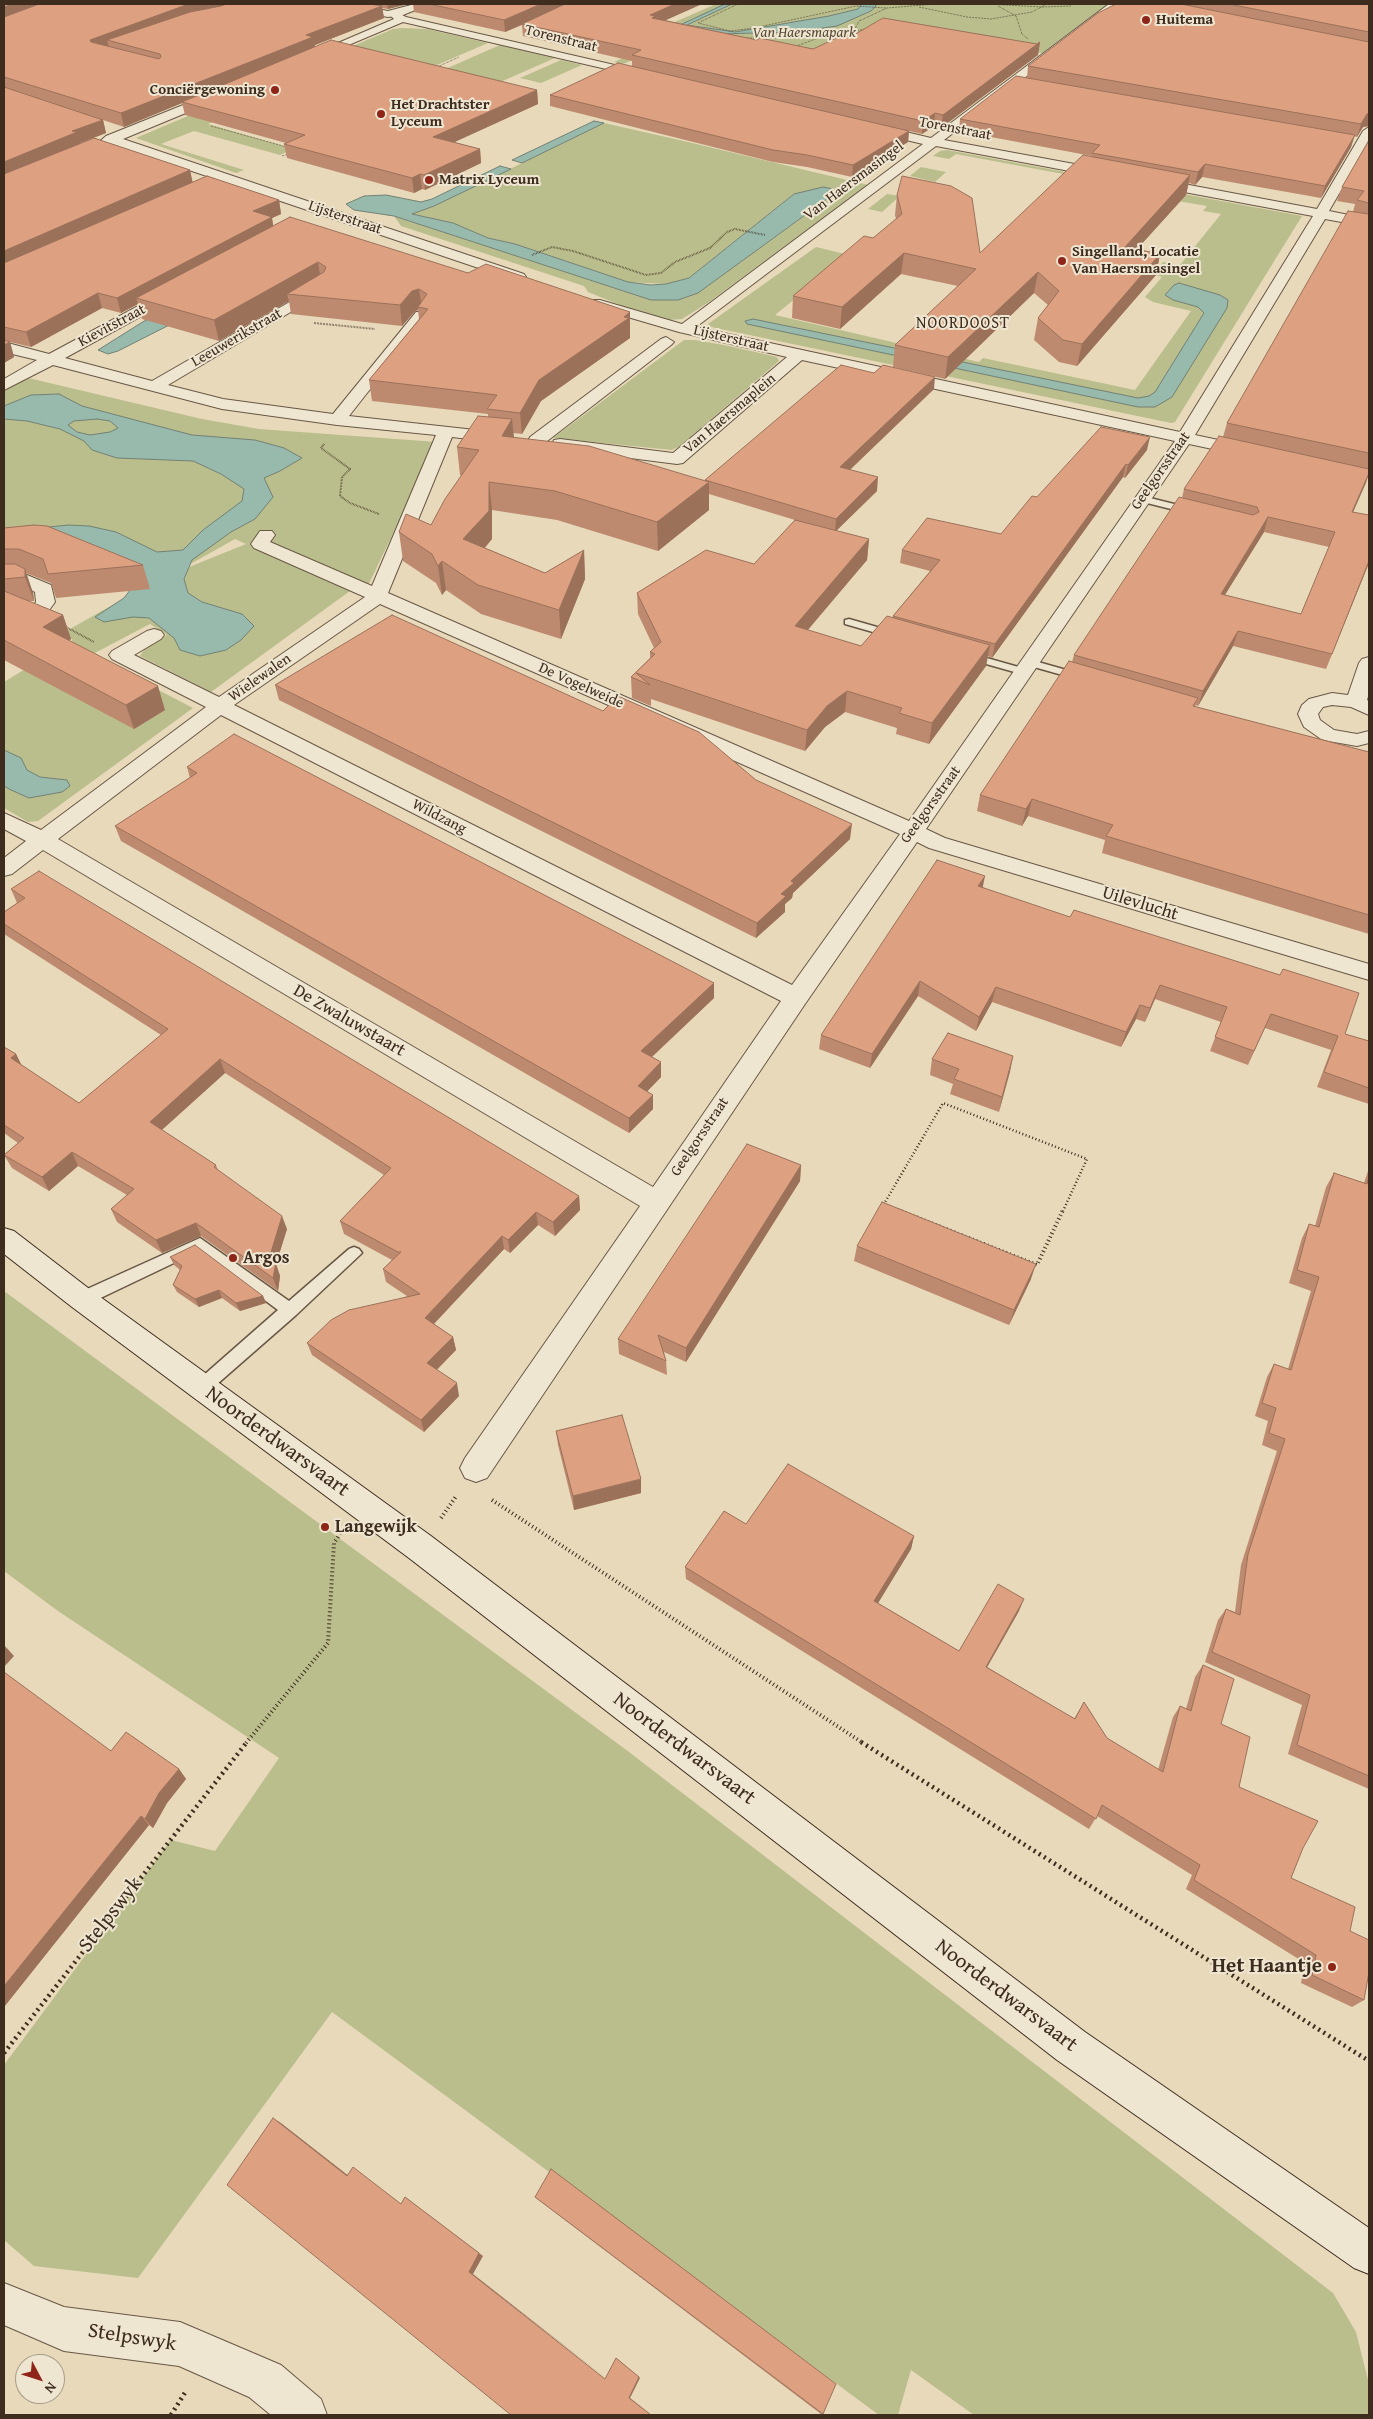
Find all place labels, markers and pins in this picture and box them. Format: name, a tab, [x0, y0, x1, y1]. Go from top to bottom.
place label: Huitema	[1156, 11, 1213, 29]
marker: Huitema	[1140, 14, 1152, 26]
place label: Conciërgewoning	[150, 81, 265, 99]
marker: Conciërgewoning	[269, 84, 281, 96]
place label: Het Drachtster Lyceum	[391, 96, 490, 131]
marker: Het Drachtster Lyceum	[375, 108, 387, 120]
place label: Matrix Lyceum	[439, 171, 539, 189]
marker: Matrix Lyceum	[423, 174, 435, 186]
place label: Singelland, Locatie Van Haersmasingel	[1072, 243, 1200, 278]
marker: Singelland, Locatie Van Haersmasingel	[1056, 255, 1068, 267]
place label: Argos	[243, 1247, 290, 1269]
marker: Argos	[227, 1252, 239, 1264]
place label: Langewijk	[335, 1516, 417, 1538]
marker: Langewijk	[319, 1521, 331, 1533]
place label: Het Haantje	[1212, 1954, 1322, 1980]
marker: Het Haantje	[1326, 1961, 1338, 1973]

